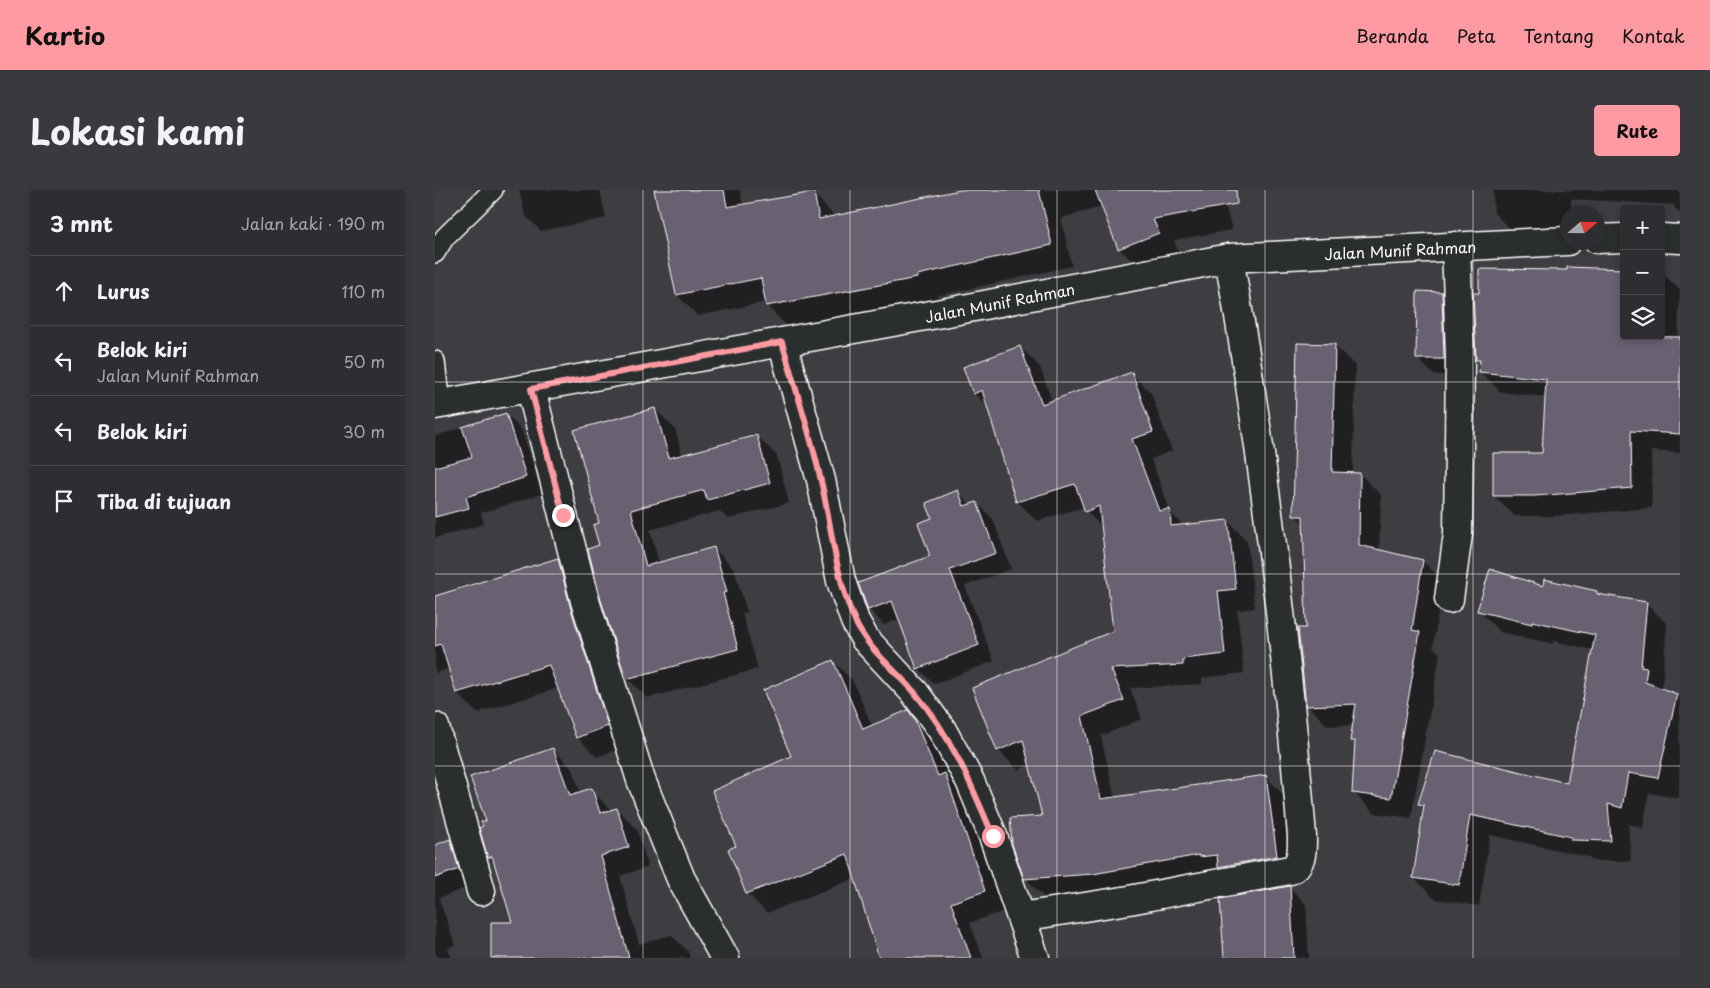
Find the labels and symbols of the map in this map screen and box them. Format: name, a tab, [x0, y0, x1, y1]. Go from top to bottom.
north arrow	[1560, 205, 1605, 250]
street label: Jalan Munif Rahman	[1324, 234, 1477, 265]
street label: Jalan Munif Rahman	[923, 276, 1077, 327]
route end	[552, 504, 575, 527]
route start	[982, 825, 1005, 848]

